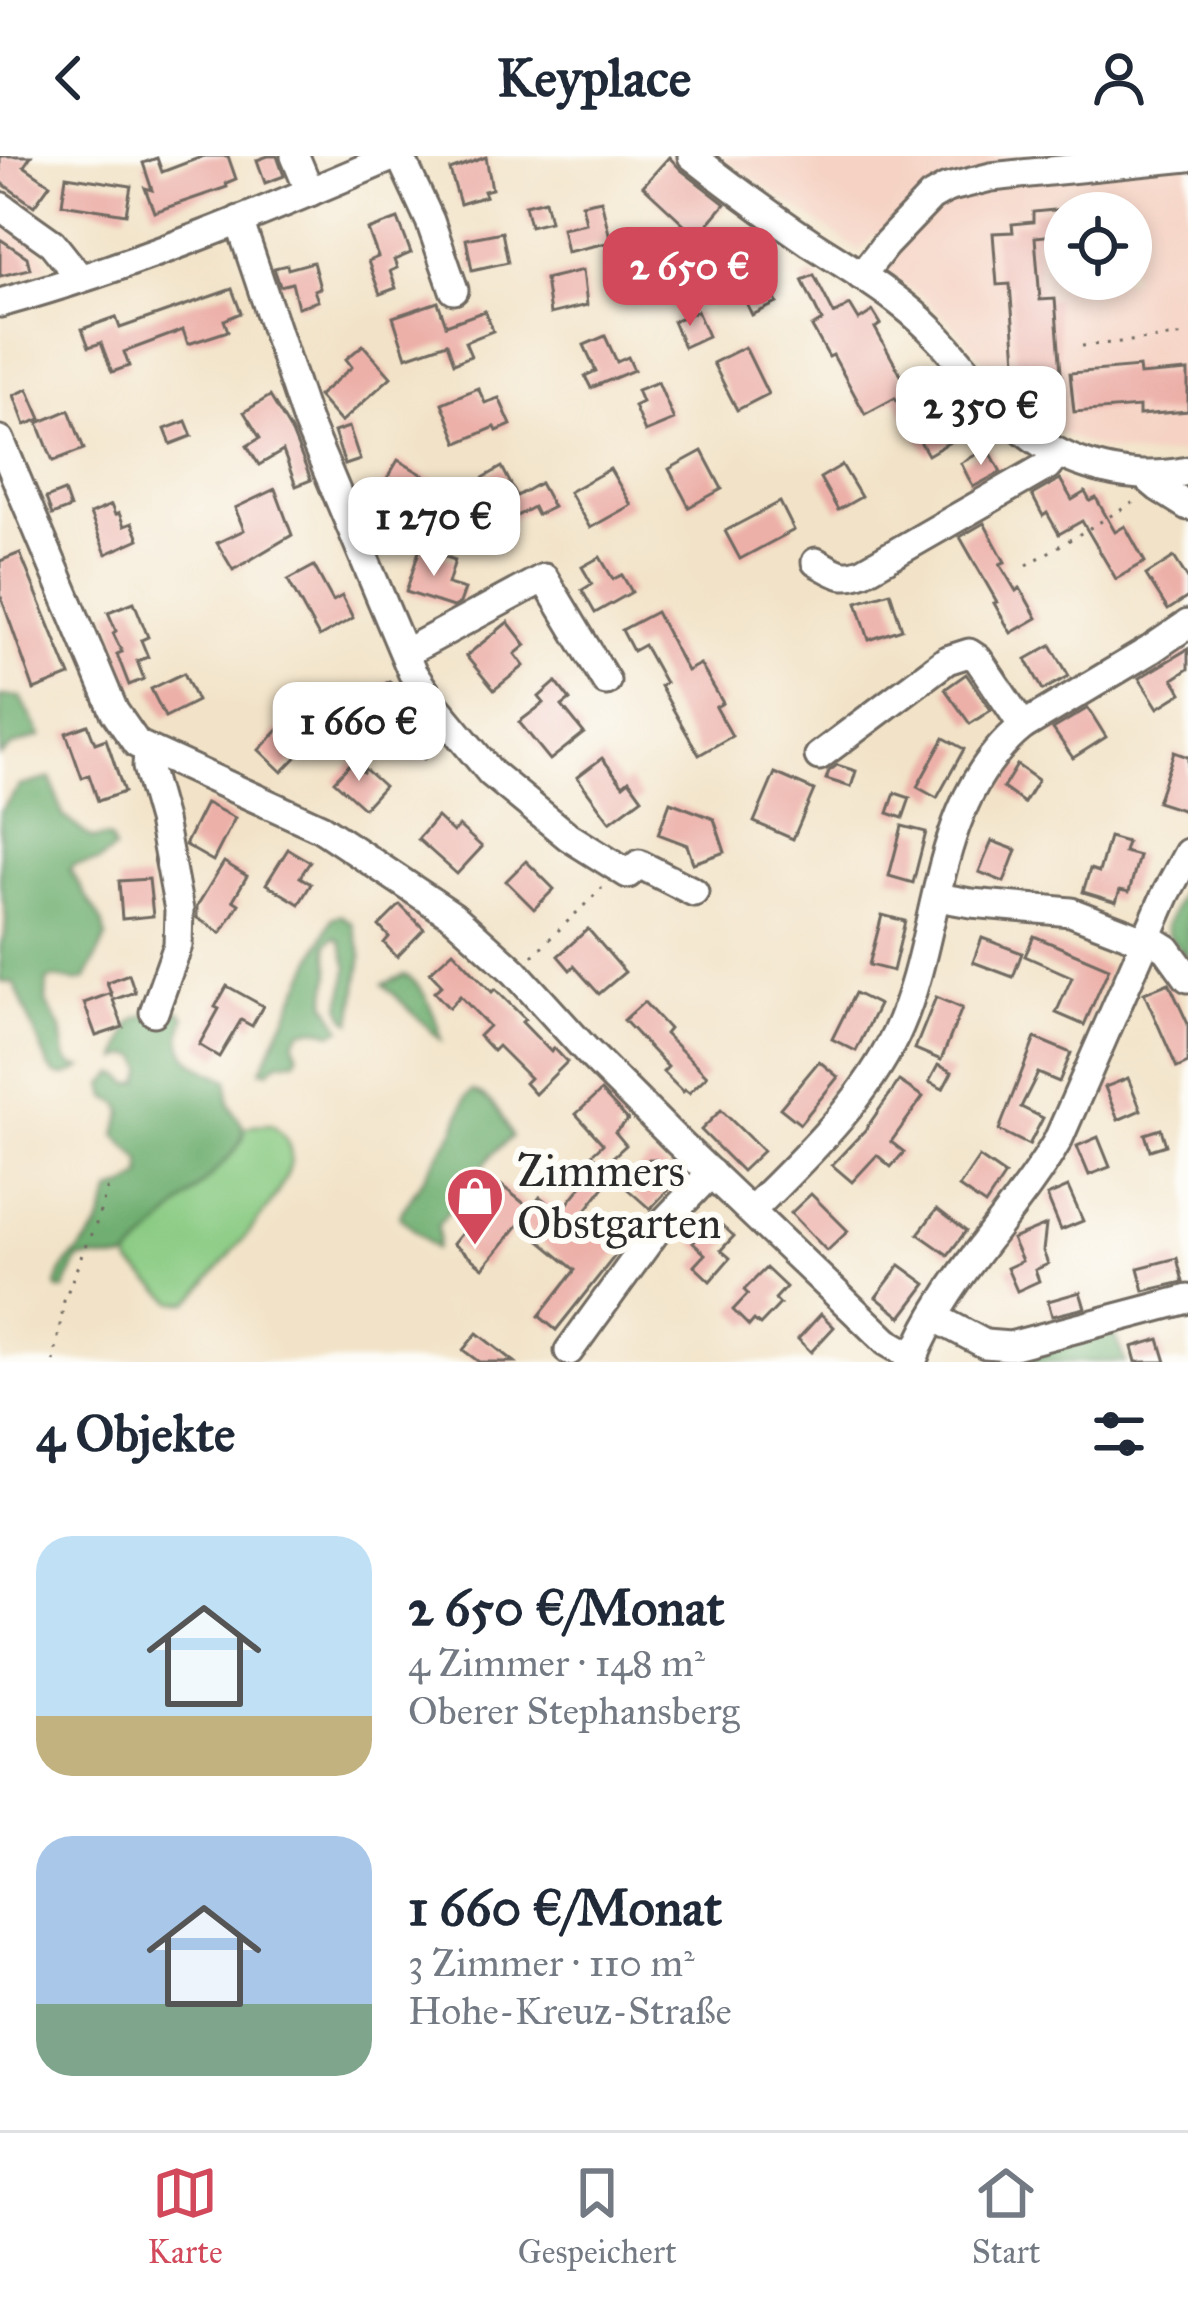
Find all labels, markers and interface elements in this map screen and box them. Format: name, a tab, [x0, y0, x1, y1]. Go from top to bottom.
icon: back	[36, 45, 102, 111]
text: Keyplace	[497, 45, 691, 111]
icon: person	[1086, 45, 1152, 111]
map controls	[1044, 192, 1152, 300]
button: locate	[1044, 192, 1152, 300]
pin: 2 650 €	[579, 227, 801, 329]
text: 2 650 €	[630, 242, 750, 290]
pin: 2 350 €	[870, 366, 1092, 468]
text: 2 350 €	[923, 381, 1039, 429]
pin: 1 270 €	[323, 477, 545, 579]
text: 1 270 €	[375, 492, 493, 540]
pin: 1 660 €	[248, 682, 470, 784]
text: 1 660 €	[300, 697, 418, 745]
place label: Zimmers Obstgarten	[517, 1143, 721, 1250]
shop icon: Zimmers Obstgarten	[444, 1165, 506, 1247]
icon: filters	[1086, 1401, 1152, 1467]
text: 4 Objekte	[36, 1403, 235, 1465]
text: 2 650 €/Monat	[408, 1577, 725, 1639]
icon: home	[132, 1584, 276, 1728]
text: 4 Zimmer · 148 m²	[408, 1639, 705, 1687]
text: Oberer Stephansberg	[408, 1687, 740, 1735]
text: 1 660 €/Monat	[408, 1877, 722, 1939]
icon: home	[132, 1884, 276, 2028]
text: 3 Zimmer · 110 m²	[408, 1939, 694, 1987]
text: Hohe-Kreuz-Straße	[408, 1987, 732, 2035]
tab: Karte	[148, 2160, 223, 2272]
tab: Gespeichert	[518, 2160, 677, 2272]
tab: Start	[972, 2160, 1040, 2272]

